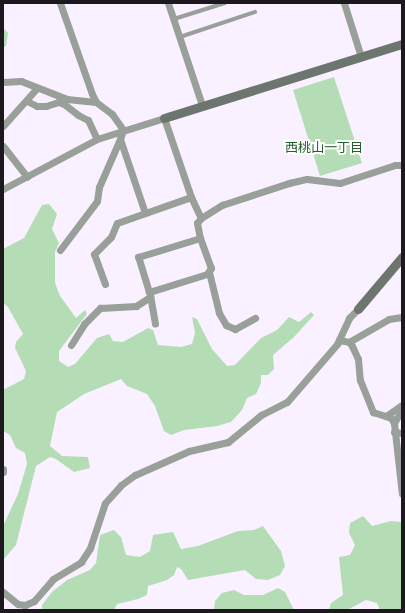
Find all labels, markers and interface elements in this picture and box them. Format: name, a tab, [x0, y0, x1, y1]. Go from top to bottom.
district label: 西桃山一丁目	[285, 140, 363, 156]

